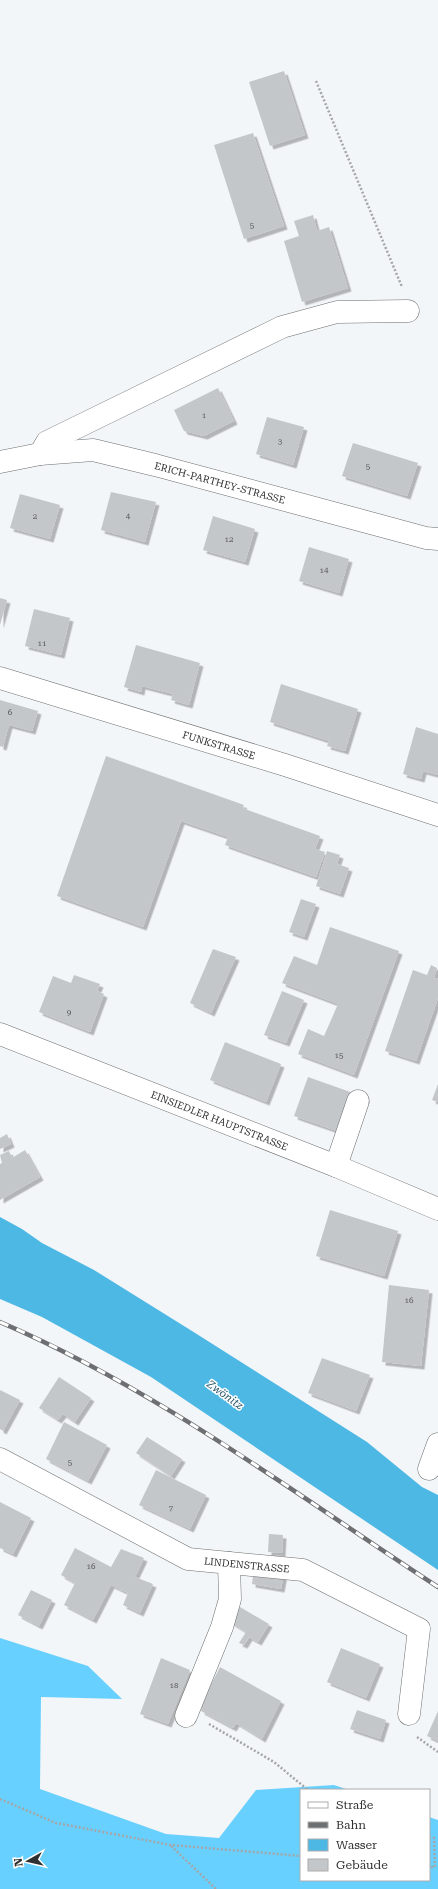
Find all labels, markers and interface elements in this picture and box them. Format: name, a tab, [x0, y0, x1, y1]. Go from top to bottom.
house number: 5	[250, 221, 255, 230]
house number: 1	[202, 411, 207, 420]
house number: 3	[278, 437, 283, 446]
street label: ERICH-PARTHEY-STRASSE	[153, 460, 287, 505]
house number: 5	[366, 462, 371, 471]
house number: 2	[33, 512, 38, 521]
house number: 4	[126, 512, 131, 521]
house number: 12	[225, 535, 234, 544]
house number: 14	[320, 566, 329, 575]
house number: 11	[38, 639, 47, 648]
house number: 6	[8, 708, 13, 717]
street label: FUNKSTRASSE	[181, 729, 257, 761]
house number: 9	[67, 1008, 72, 1017]
house number: 15	[335, 1051, 344, 1060]
street label: EINSIEDLER HAUPTSTRASSE	[149, 1088, 290, 1152]
house number: 16	[405, 1296, 414, 1305]
water label: Zwönitz	[204, 1377, 246, 1413]
house number: 5	[68, 1458, 73, 1467]
house number: 7	[169, 1504, 174, 1513]
street label: LINDENSTRASSE	[204, 1555, 290, 1574]
house number: 16	[87, 1562, 96, 1571]
house number: 18	[170, 1681, 179, 1690]
legend	[300, 1789, 430, 1881]
text: Straße	[336, 1798, 374, 1812]
text: Bahn	[336, 1818, 366, 1832]
text: Wasser	[336, 1838, 377, 1852]
north arrow	[8, 1841, 48, 1881]
text: N	[11, 1857, 26, 1867]
text: Gebäude	[336, 1858, 388, 1872]

